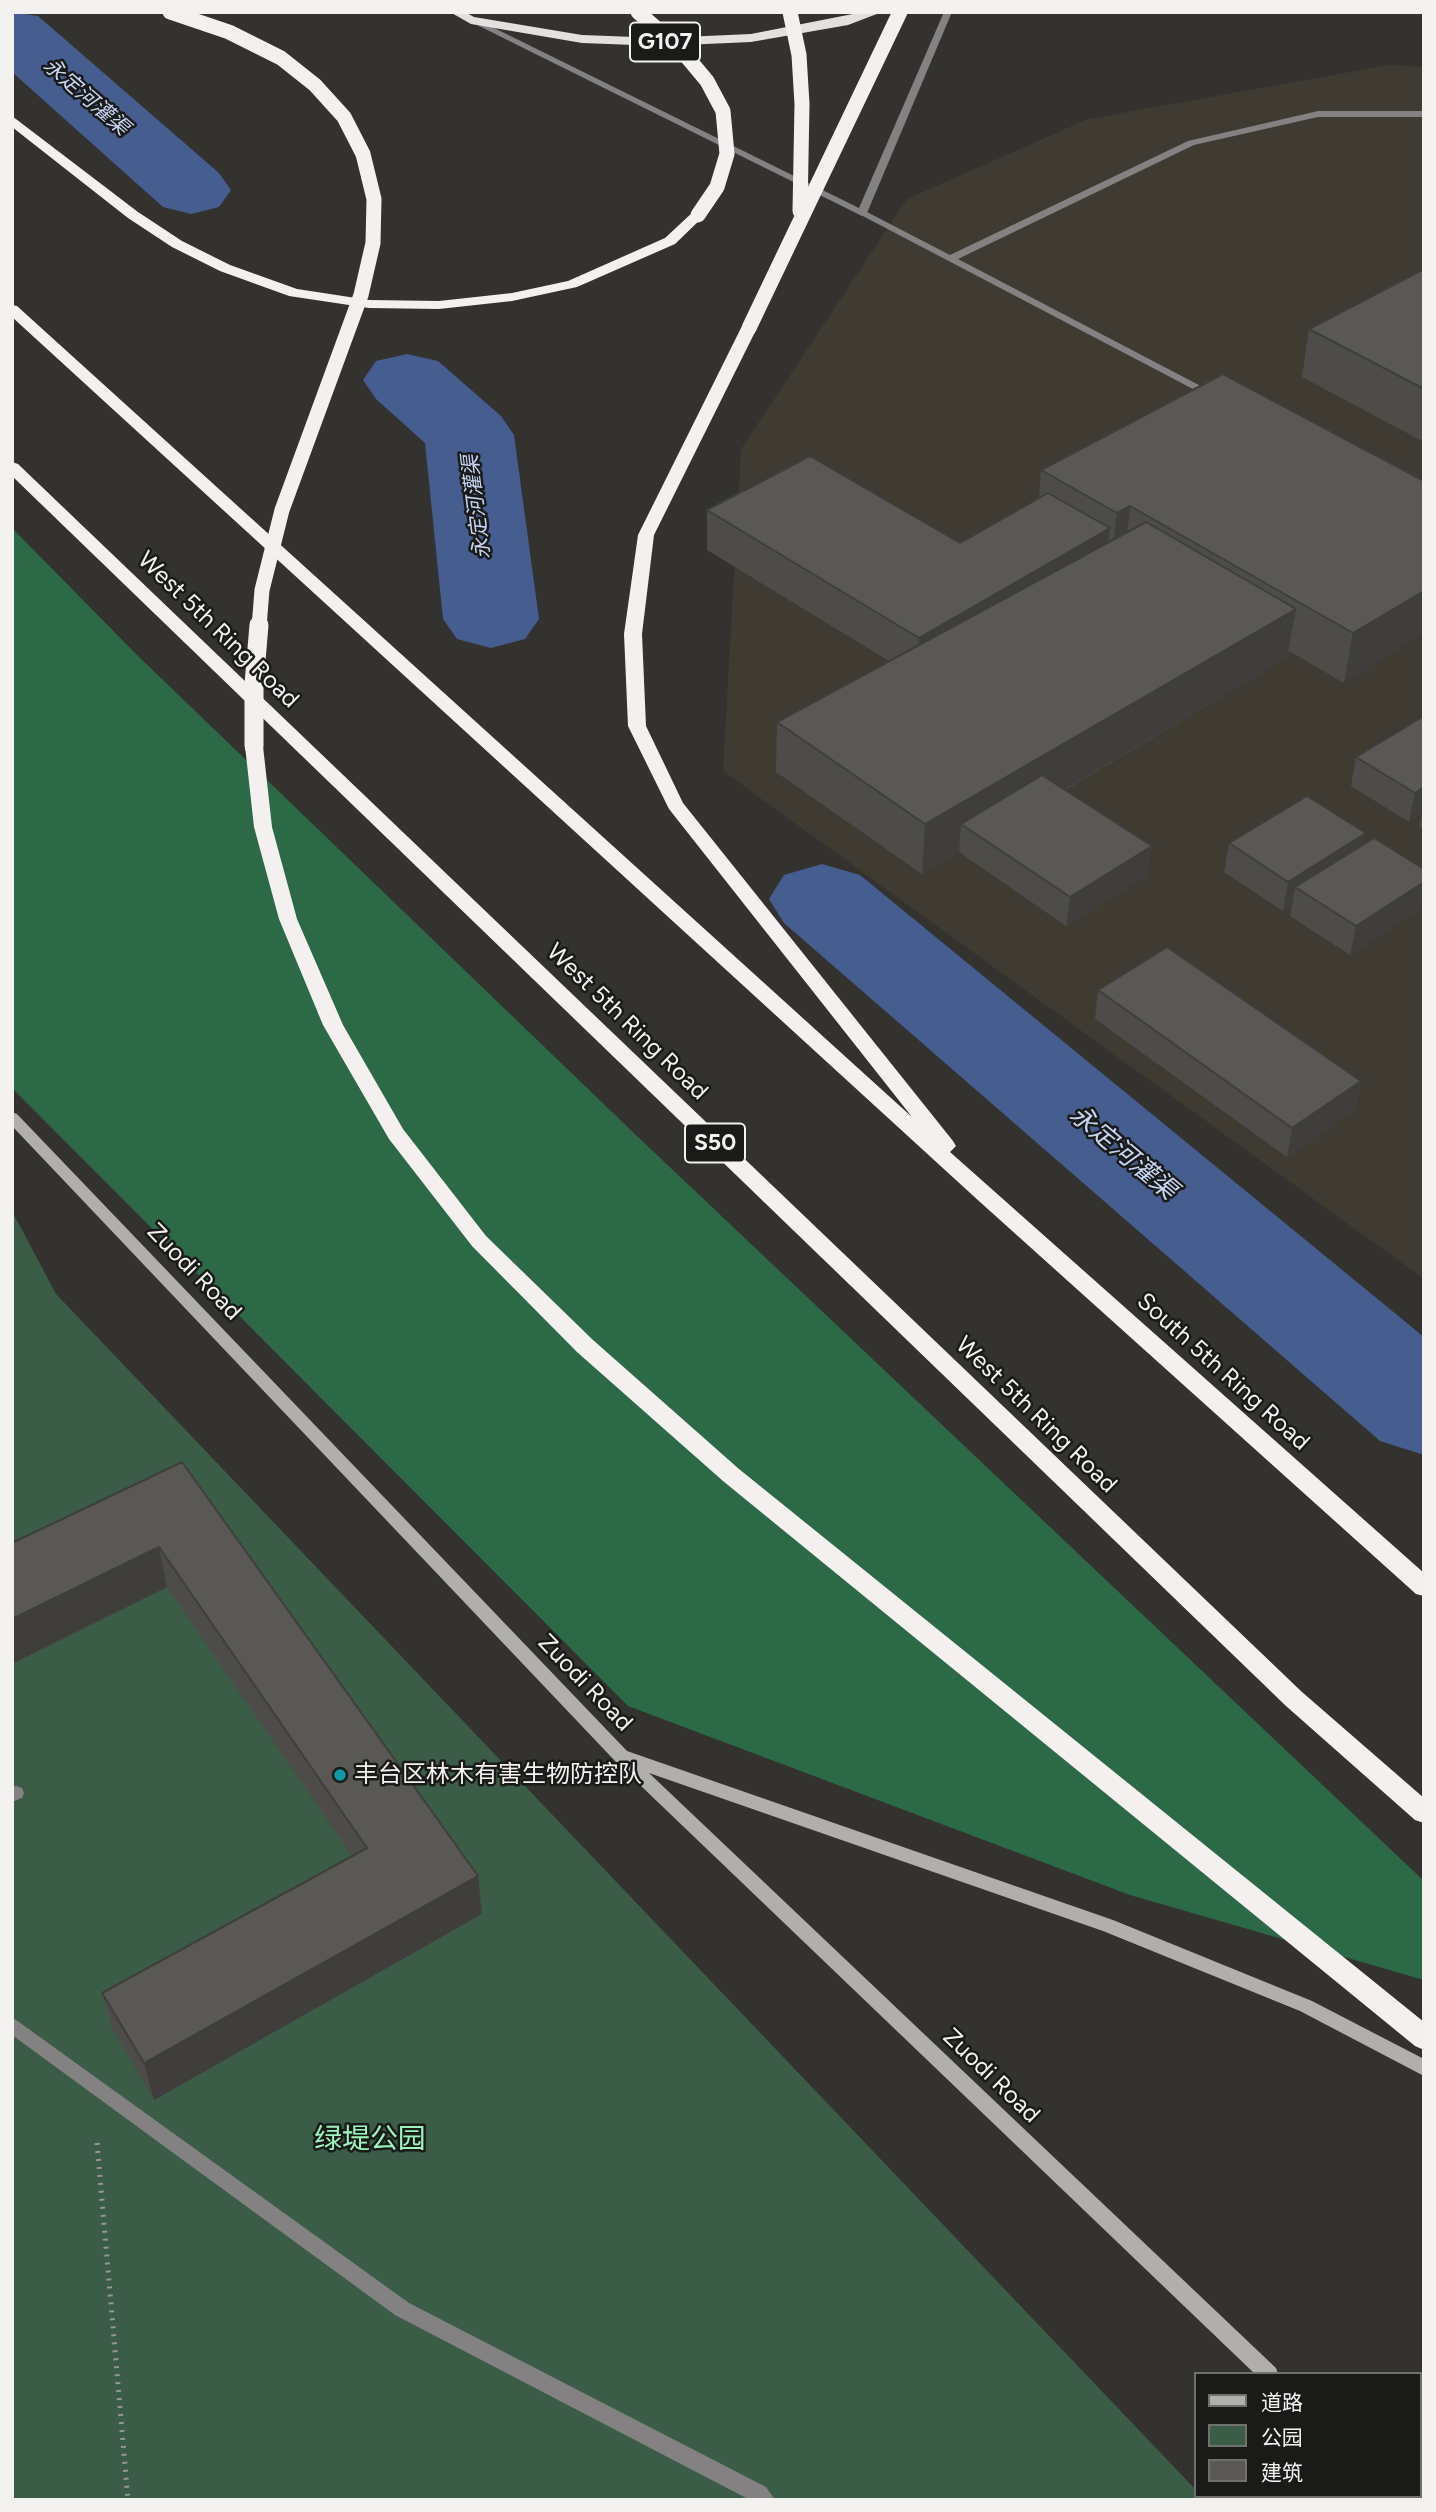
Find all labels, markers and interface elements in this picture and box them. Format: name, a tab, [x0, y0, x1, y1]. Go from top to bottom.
road number: G107	[630, 22, 700, 61]
water label: 永定河灌渠	[38, 53, 134, 141]
water label: 永定河灌渠	[458, 453, 496, 561]
street label: West 5th Ring Road	[131, 546, 305, 714]
street label: West 5th Ring Road	[540, 938, 714, 1106]
water label: 永定河灌渠	[1063, 1099, 1183, 1207]
road number: S50	[685, 1124, 745, 1162]
street label: Zuodi Road	[141, 1218, 247, 1326]
street label: South 5th Ring Road	[1131, 1287, 1315, 1457]
street label: West 5th Ring Road	[949, 1331, 1123, 1499]
street label: Zuodi Road	[532, 1629, 638, 1737]
place label: 丰台区林木有害生物防控队	[354, 1761, 642, 1789]
marker: 丰台区林木有害生物防控队	[332, 1767, 348, 1783]
street label: Zuodi Road	[937, 2023, 1045, 2129]
park label: 绿堤公园	[314, 2123, 426, 2157]
legend	[1194, 2372, 1422, 2498]
text: 道路	[1261, 2390, 1303, 2415]
text: 公园	[1261, 2425, 1303, 2450]
text: 建筑	[1261, 2460, 1303, 2485]

